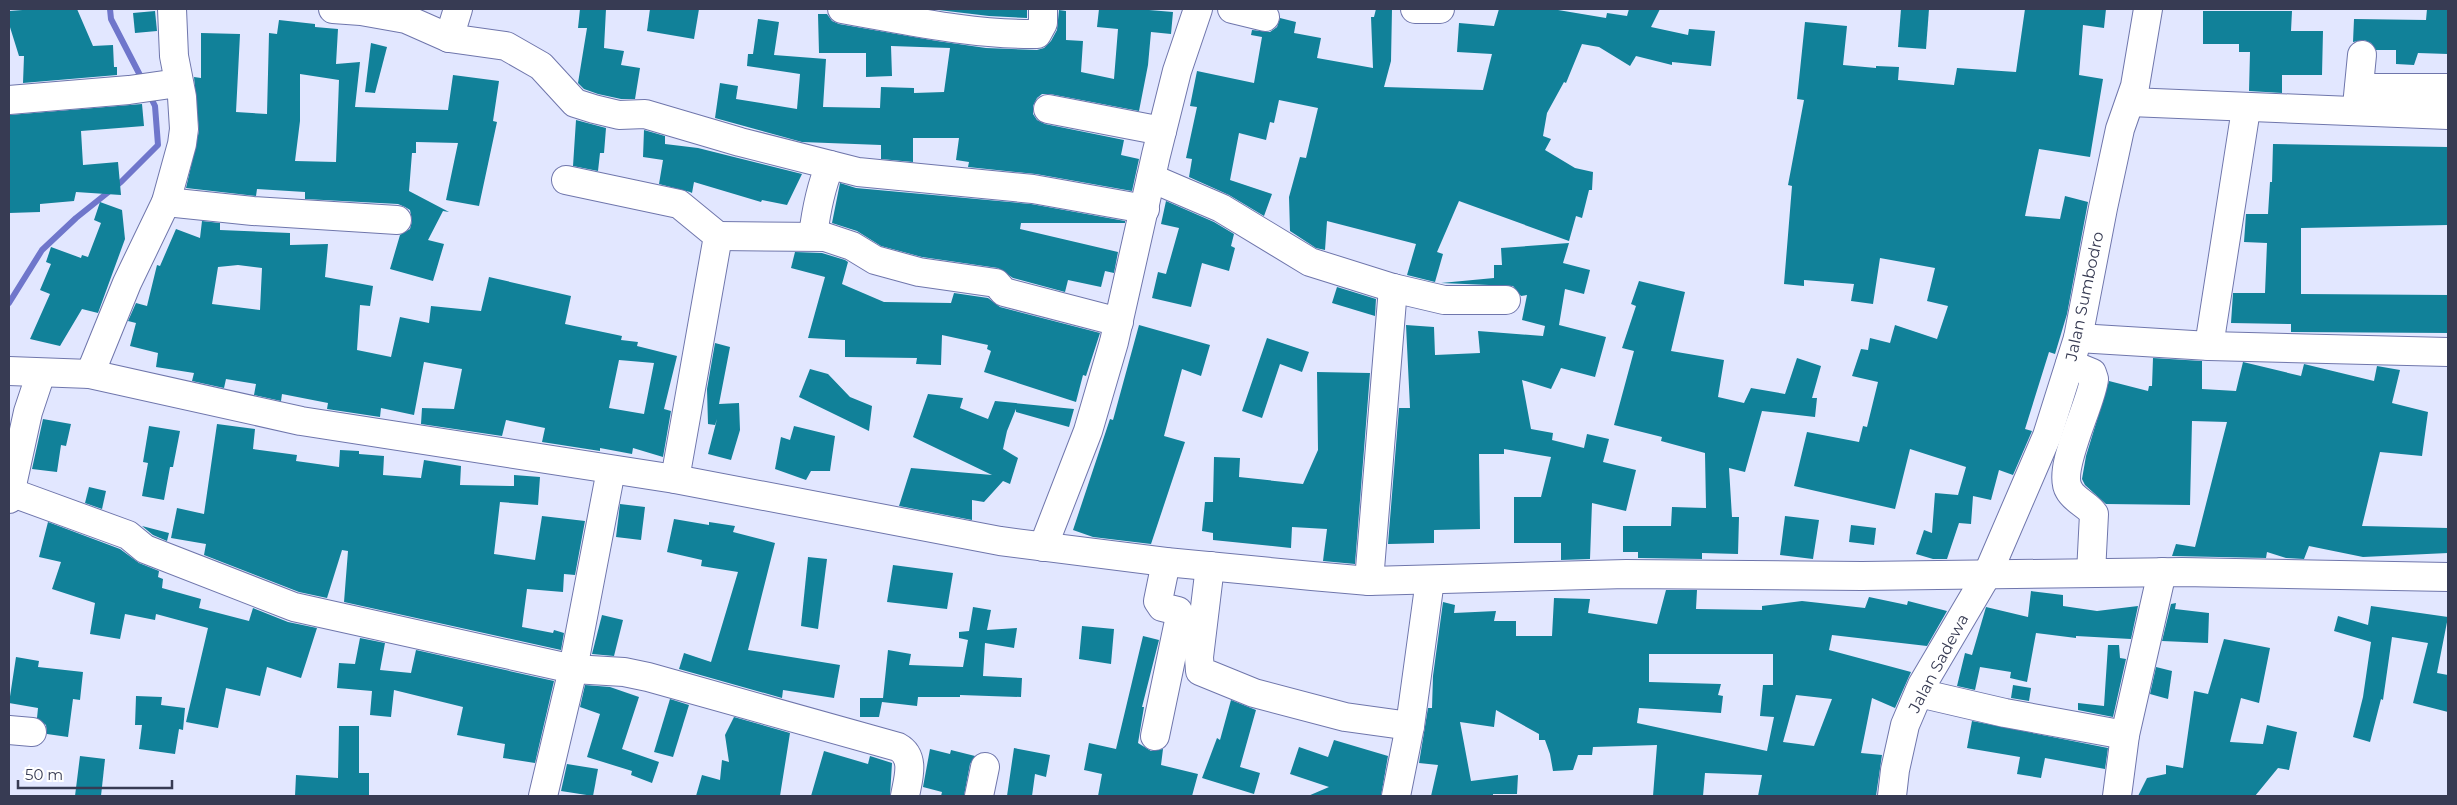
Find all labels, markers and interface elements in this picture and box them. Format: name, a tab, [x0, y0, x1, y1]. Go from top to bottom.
street label: Jalan Sumbodro	[2061, 230, 2107, 363]
street label: Jalan Sadewa	[1904, 611, 1972, 717]
scale bar	[18, 758, 171, 790]
text: 50 m	[25, 765, 63, 784]

